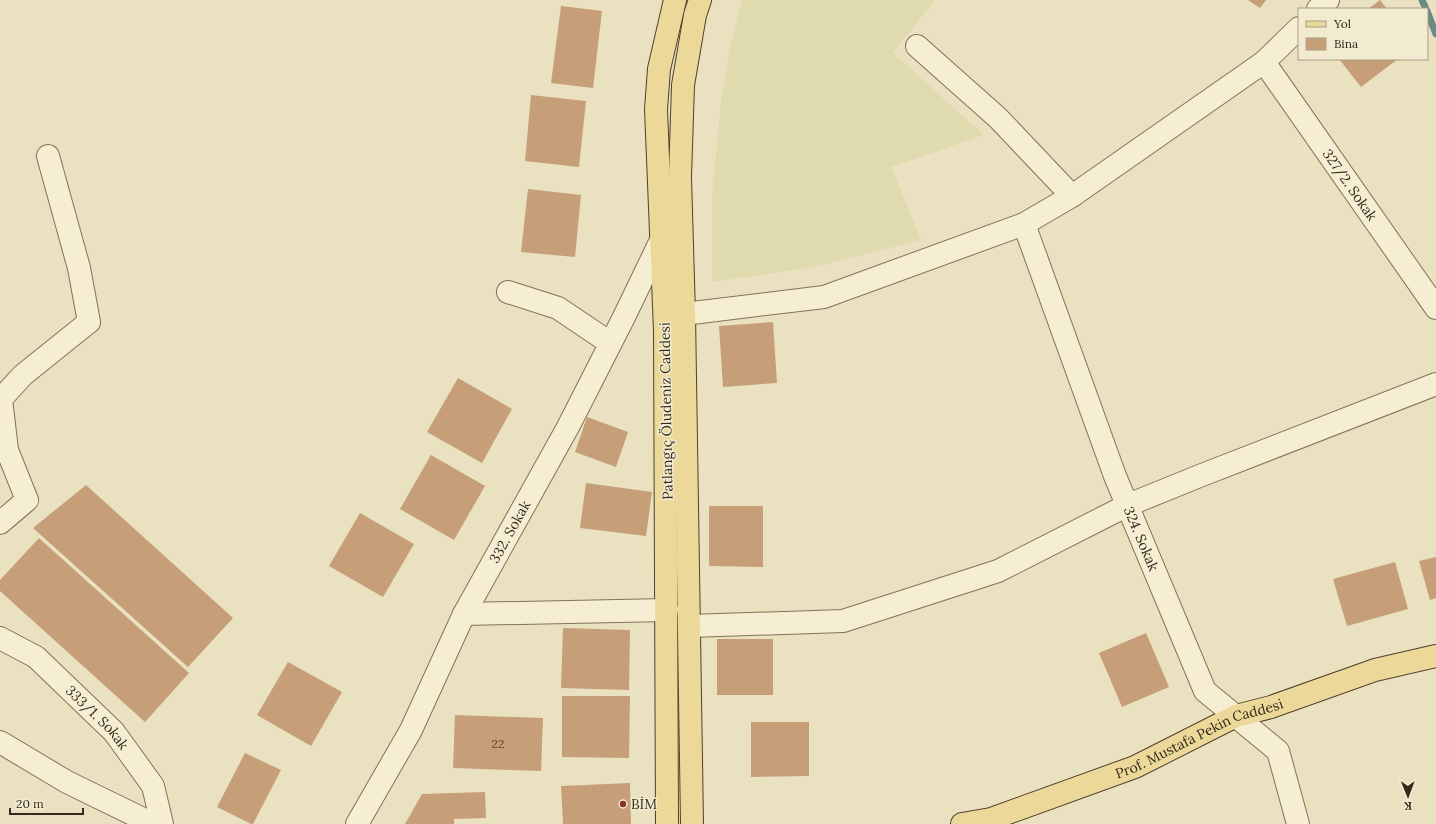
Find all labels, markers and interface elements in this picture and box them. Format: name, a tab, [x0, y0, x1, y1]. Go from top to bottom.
legend	[1298, 8, 1428, 60]
text: Yol	[1333, 16, 1351, 31]
text: Bina	[1334, 36, 1358, 51]
street label: 327/2. Sokak	[1319, 146, 1382, 225]
street label: Patlangıç Öludeniz Caddesi	[655, 322, 677, 500]
street label: 332. Sokak	[485, 497, 535, 566]
street label: 324. Sokak	[1120, 504, 1163, 574]
street label: 333/1. Sokak	[62, 681, 133, 754]
street label: Prof. Mustafa Pekin Caddesi	[1113, 694, 1285, 782]
house number: 22	[492, 736, 504, 751]
north arrow	[1388, 776, 1428, 816]
scale bar	[10, 790, 83, 816]
place label: BİM	[631, 795, 657, 813]
text: 20 m	[16, 796, 44, 811]
marker: BİM	[618, 799, 628, 809]
text: K	[1404, 799, 1412, 813]

